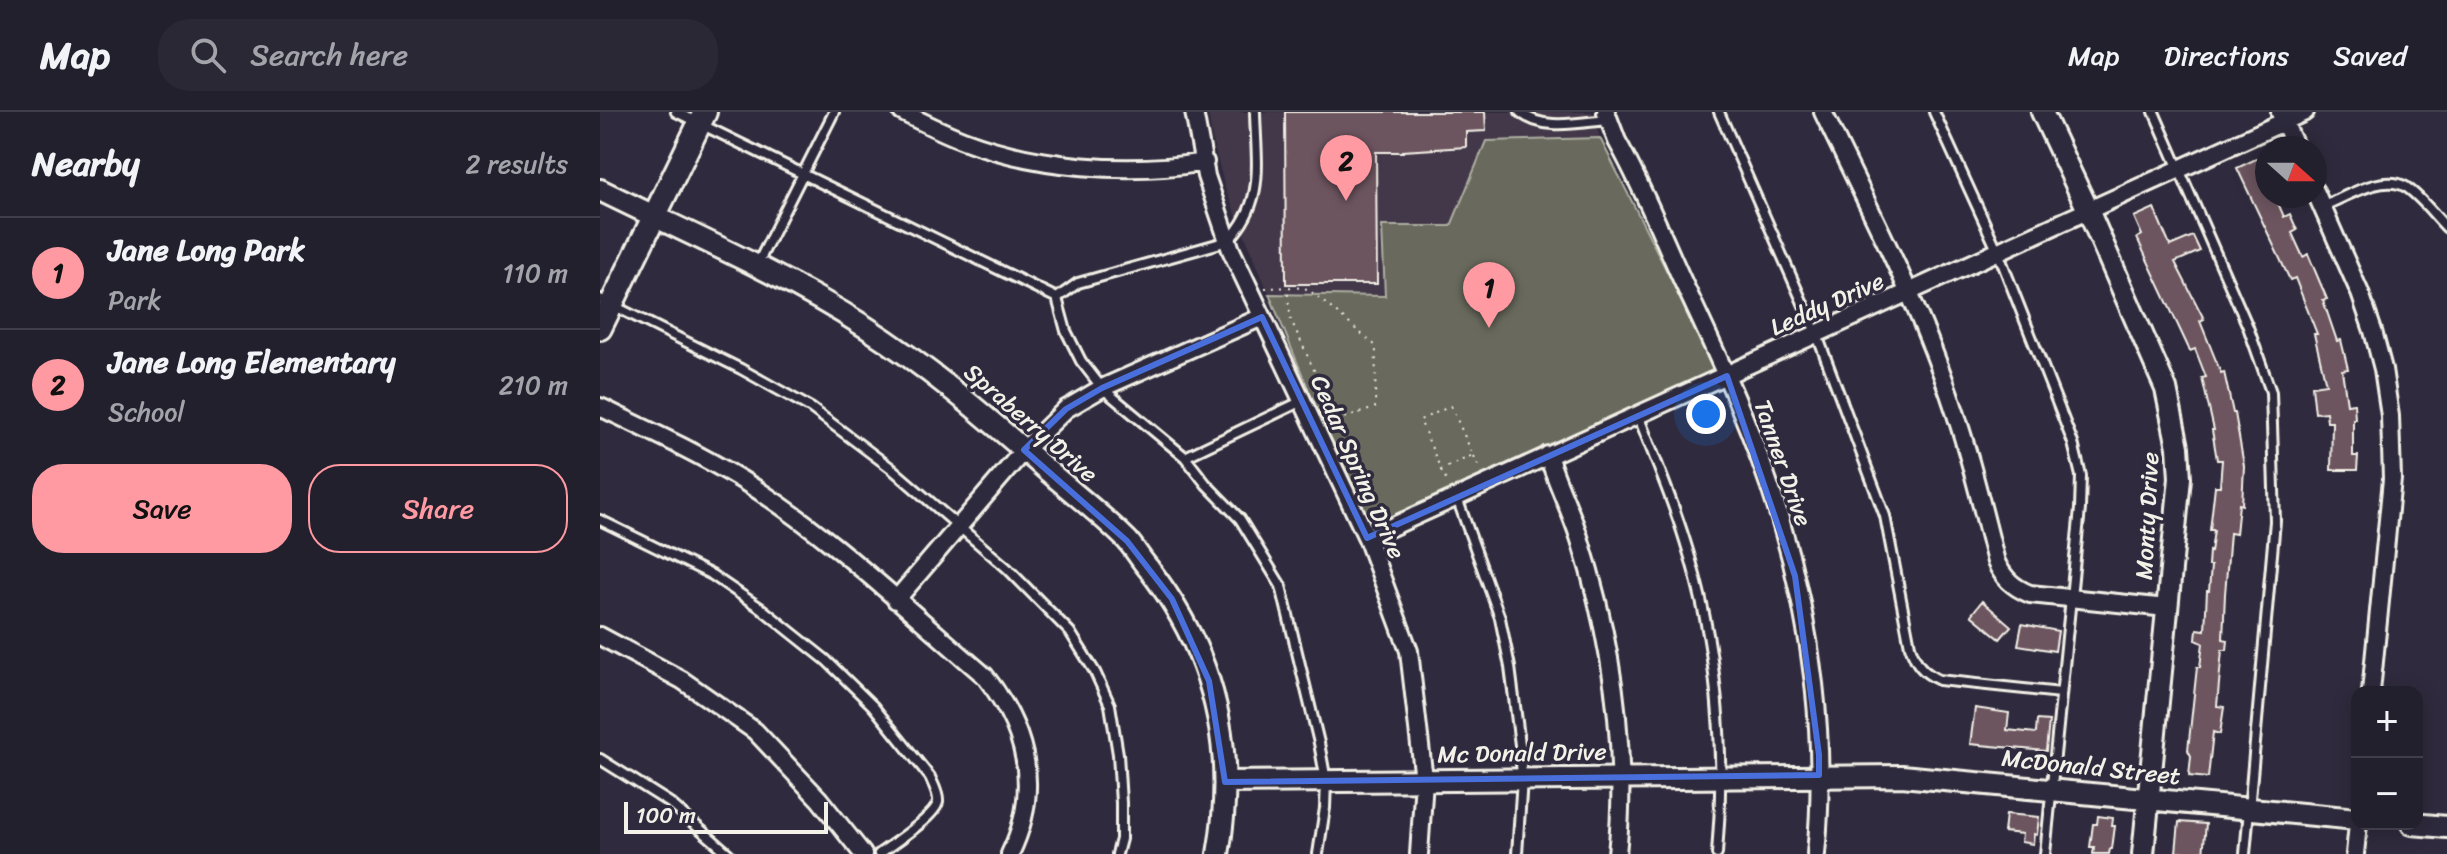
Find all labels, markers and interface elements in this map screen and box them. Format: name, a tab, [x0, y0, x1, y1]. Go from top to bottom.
search box	[158, 19, 718, 91]
text: Map	[40, 22, 110, 89]
text: Search here	[250, 28, 408, 82]
text: Map	[2068, 31, 2120, 80]
text: Directions	[2164, 31, 2289, 80]
text: Saved	[2333, 31, 2407, 80]
icon: search	[186, 33, 230, 77]
text: Nearby	[32, 134, 140, 194]
pin: 2	[1320, 135, 1372, 201]
north arrow	[2255, 136, 2327, 208]
text: 2 results	[466, 141, 568, 187]
text: Jane Long Park	[108, 223, 305, 277]
text: 1	[52, 250, 64, 296]
text: 110 m	[503, 250, 568, 296]
street label: Leddy Drive	[1763, 260, 1891, 348]
pin: 1	[1463, 262, 1515, 328]
text: Park	[108, 277, 161, 323]
text: Jane Long Elementary	[108, 335, 396, 389]
street label: Spraberry Drive	[954, 352, 1108, 494]
text: 2	[50, 362, 66, 408]
text: 210 m	[499, 362, 568, 408]
street label: Cedar Spring Drive	[1299, 368, 1417, 566]
text: School	[108, 389, 185, 435]
your location	[1686, 394, 1726, 434]
street label: Tanner Drive	[1742, 394, 1824, 532]
street label: Monty Drive	[2123, 451, 2171, 581]
button: Save	[32, 464, 292, 553]
button: Share	[308, 464, 568, 553]
map controls	[2351, 686, 2423, 830]
button: +	[2351, 686, 2423, 758]
street label: Mc Donald Drive	[1437, 731, 1607, 775]
street label: McDonald Street	[2000, 737, 2182, 797]
button: −	[2351, 758, 2423, 830]
text: 100 m	[636, 796, 696, 835]
scale bar	[624, 798, 828, 834]

